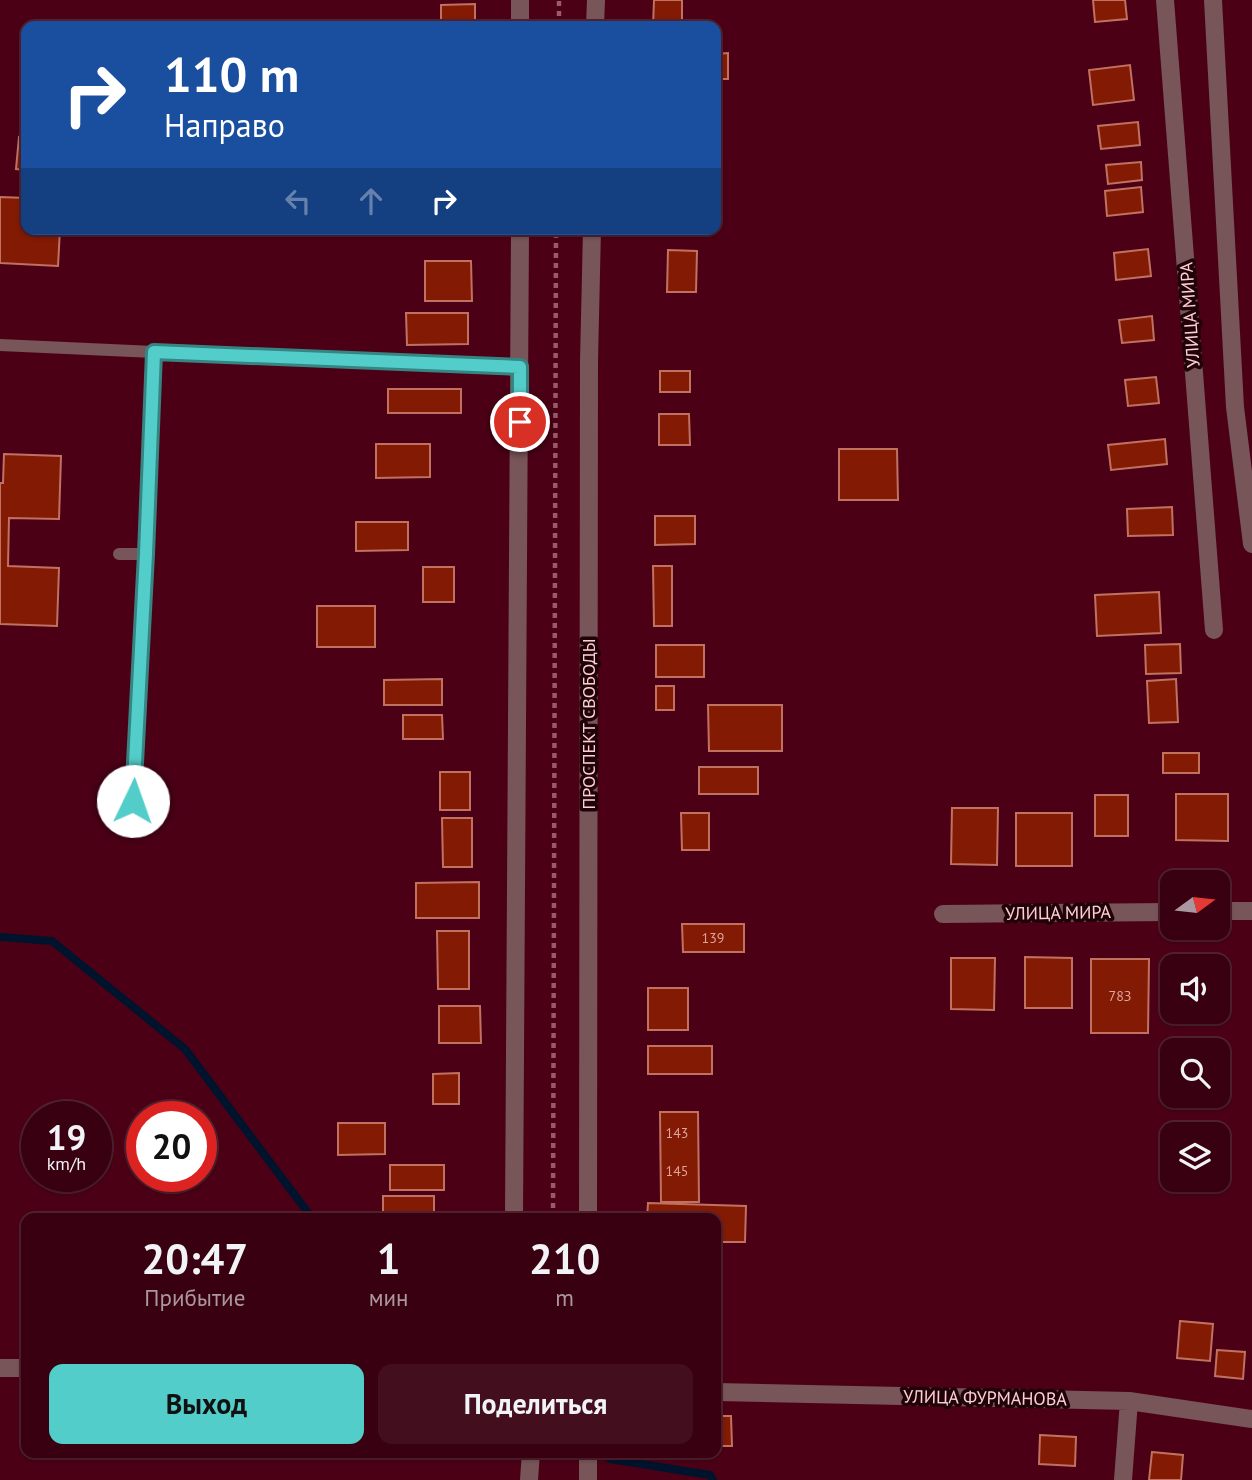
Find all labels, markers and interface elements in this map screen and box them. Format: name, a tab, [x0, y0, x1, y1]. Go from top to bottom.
text: 110 m	[164, 42, 299, 106]
icon: right	[49, 49, 140, 140]
text: Направо	[164, 104, 285, 146]
icon: left	[279, 182, 317, 220]
icon: ahead	[352, 182, 390, 220]
icon: right	[425, 182, 463, 220]
street label: УЛИЦА МИРА	[1174, 261, 1205, 369]
pin	[490, 392, 550, 452]
icon: arrive	[501, 403, 539, 441]
street label: ПРОСПЕКТ СВОБОДЫ	[577, 638, 600, 810]
position arrow	[96, 764, 170, 838]
north arrow	[1160, 870, 1230, 940]
map controls	[1160, 870, 1230, 1192]
street label: УЛИЦА МИРА	[1005, 900, 1112, 925]
house number: 139	[702, 929, 724, 947]
button: sound	[1160, 954, 1230, 1024]
house number: 78З	[1109, 987, 1131, 1005]
button: search	[1160, 1038, 1230, 1108]
speed limit sign: 20	[126, 1101, 217, 1192]
text: 19	[47, 1114, 86, 1160]
button: layers	[1160, 1122, 1230, 1192]
house number: 143	[666, 1124, 688, 1142]
text: km/h	[47, 1152, 86, 1175]
house number: 145	[666, 1162, 688, 1180]
text: 20:47	[142, 1231, 248, 1286]
text: 1	[377, 1231, 400, 1286]
text: 210	[529, 1231, 600, 1286]
text: Прибытие	[144, 1283, 245, 1312]
text: мин	[369, 1283, 408, 1312]
text: m	[555, 1283, 574, 1312]
button: Выход	[49, 1364, 364, 1444]
button: Поделиться	[378, 1364, 693, 1444]
street label: УЛИЦА ФУРМАНОВА	[903, 1385, 1067, 1410]

